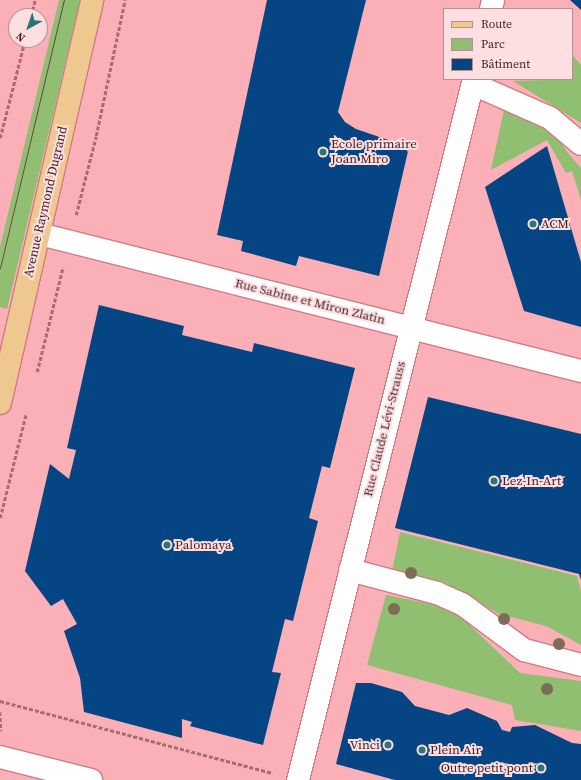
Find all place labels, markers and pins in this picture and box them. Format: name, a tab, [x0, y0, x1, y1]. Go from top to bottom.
place label: Ecole primaire Joan Miro	[331, 137, 417, 168]
marker: Ecole primaire Joan Miro	[318, 147, 328, 157]
place label: ACM	[541, 216, 569, 232]
marker: ACM	[528, 219, 538, 229]
place label: Lez-In-Art	[502, 473, 561, 489]
marker: Lez-In-Art	[489, 476, 499, 486]
place label: Palomaya	[175, 537, 232, 553]
marker: Palomaya	[162, 540, 172, 550]
place label: Vinci	[350, 737, 380, 753]
marker: Vinci	[383, 740, 393, 750]
place label: Plein Air	[430, 742, 481, 758]
marker: Plein Air	[417, 745, 427, 755]
place label: Outre petit pont	[441, 760, 533, 776]
marker: Outre petit pont	[536, 763, 546, 773]

